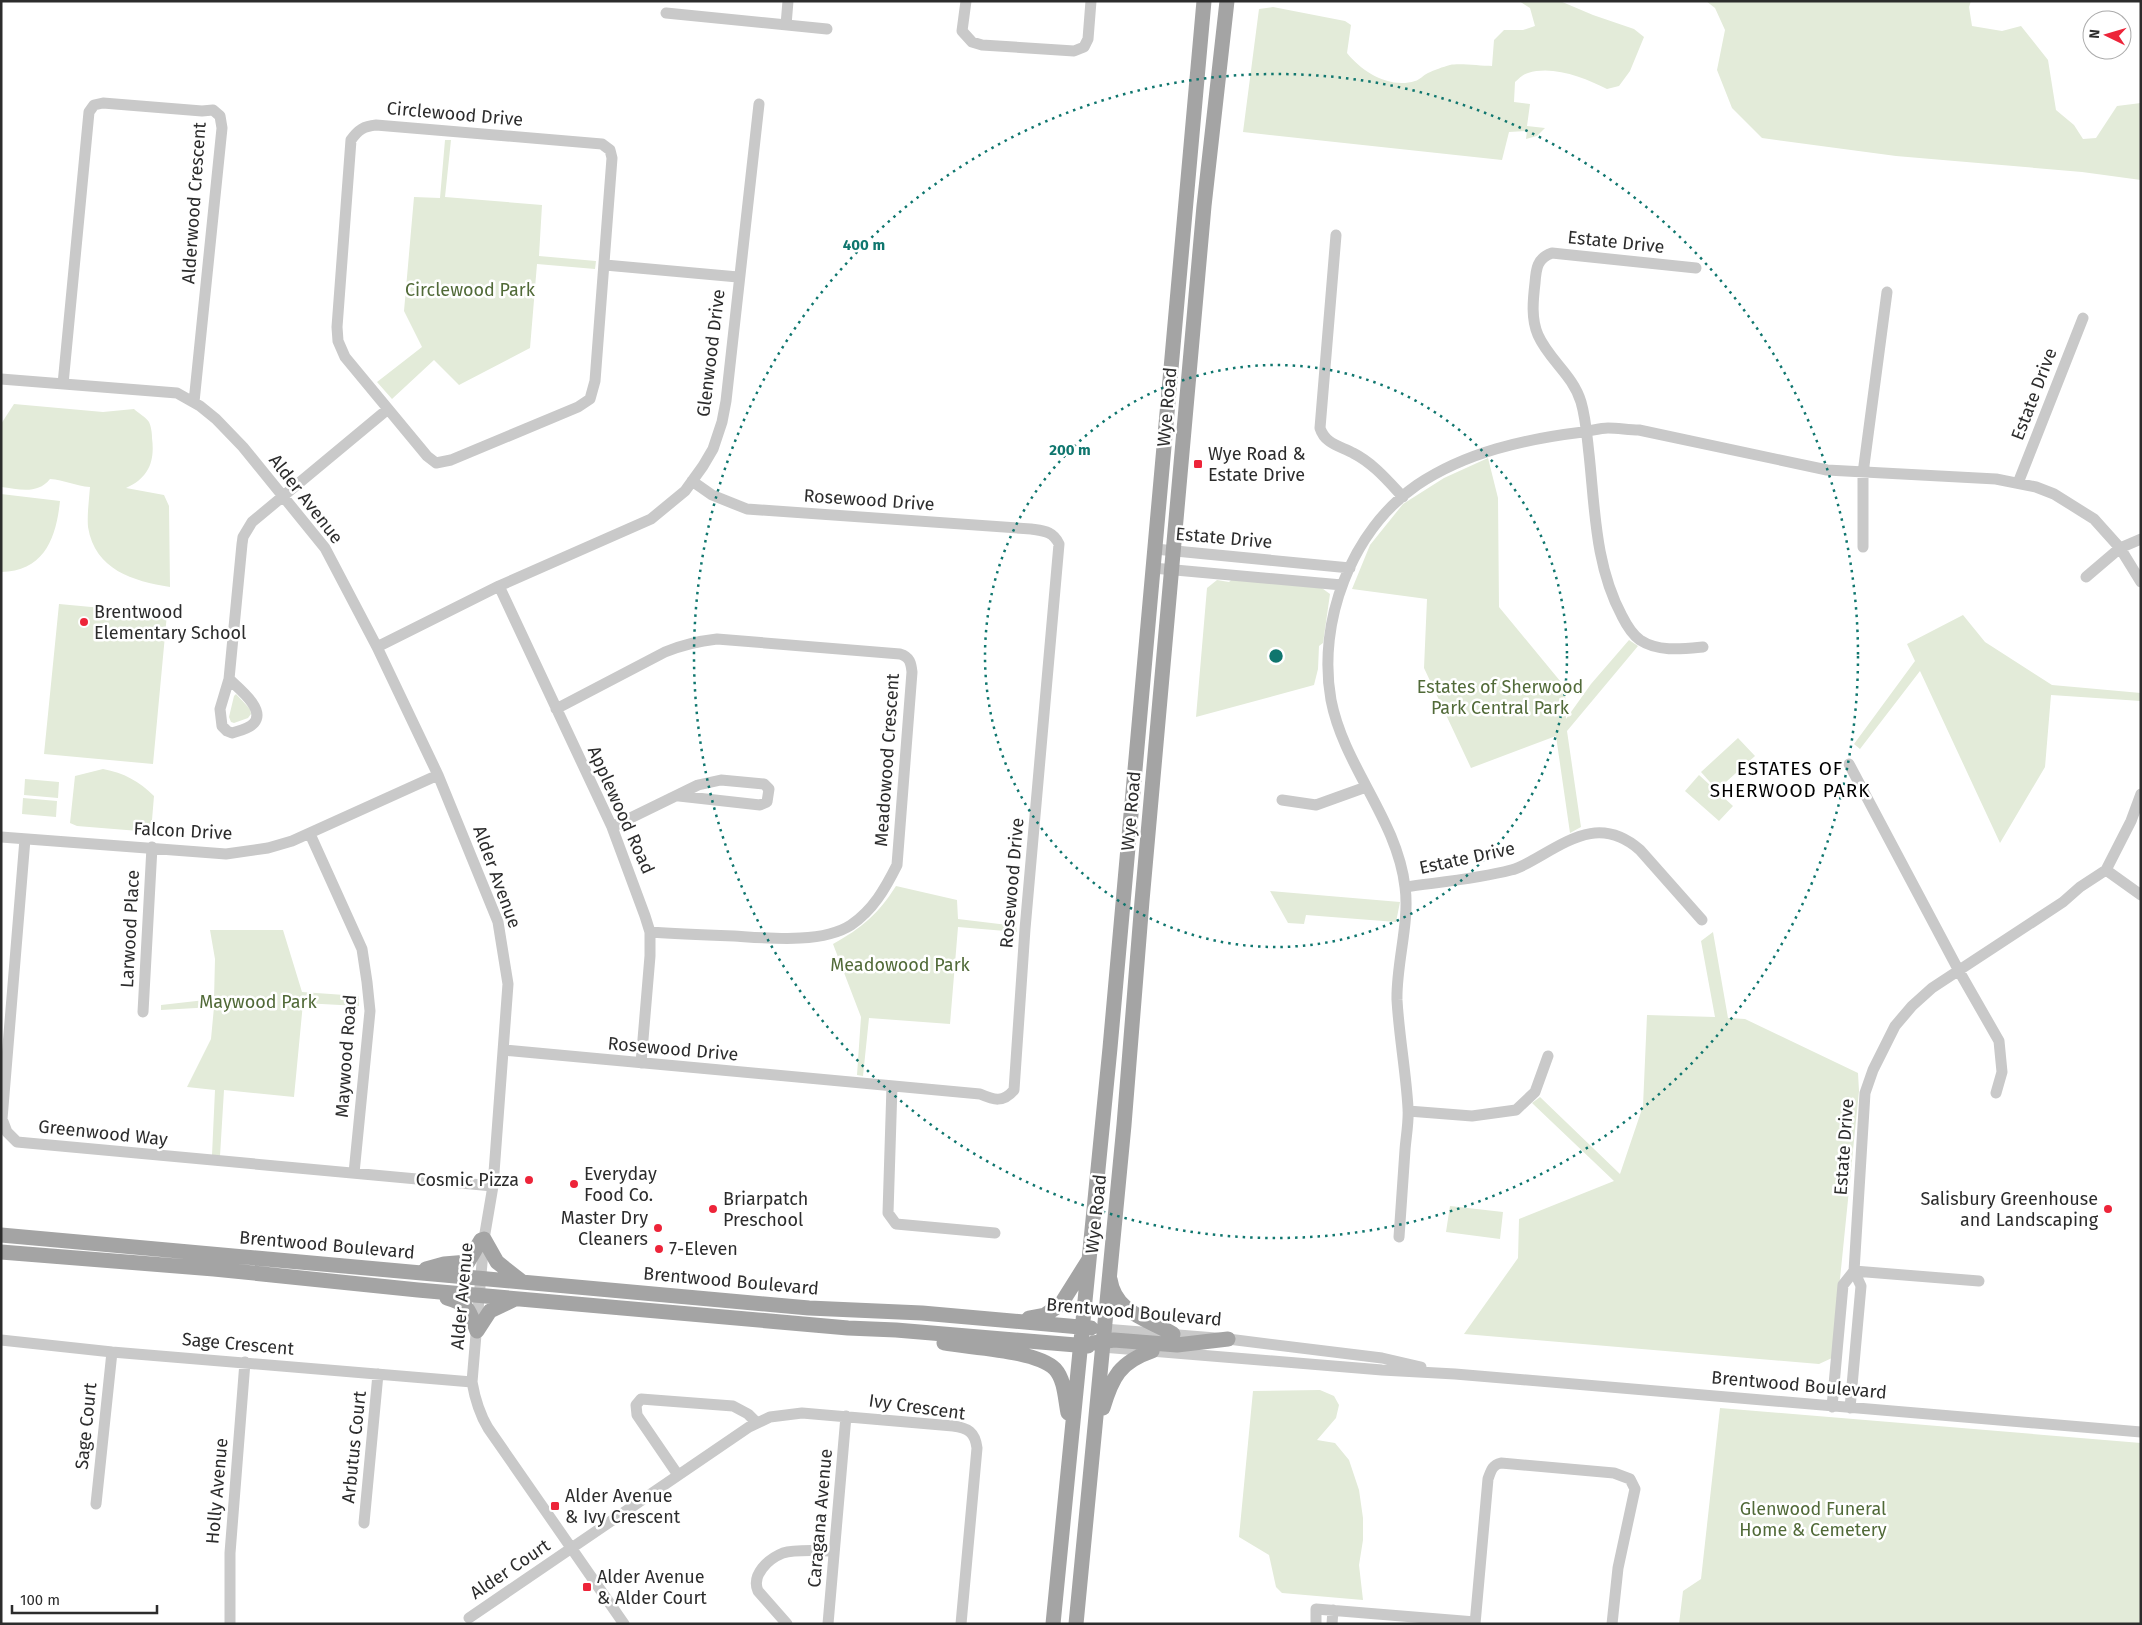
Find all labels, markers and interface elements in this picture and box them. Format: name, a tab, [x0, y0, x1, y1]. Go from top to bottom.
north arrow	[2082, 10, 2132, 60]
text: N	[2086, 29, 2103, 39]
street label: Circlewood Drive	[386, 97, 524, 131]
street label: Alderwood Crescent	[177, 121, 211, 285]
street label: Estate Drive	[1567, 226, 1665, 258]
text: 400 m	[843, 236, 885, 254]
park label: Circlewood Park	[405, 279, 536, 301]
street label: Glenwood Drive	[692, 288, 730, 418]
street label: Estate Drive	[2006, 345, 2062, 443]
street label: Wye Road	[1153, 366, 1181, 448]
text: 200 m	[1049, 441, 1091, 459]
place label: Wye Road & Estate Drive	[1208, 443, 1306, 486]
street label: Alder Avenue	[264, 450, 348, 548]
marker: Wye Road & Estate Drive	[1192, 458, 1204, 470]
street label: Rosewood Drive	[803, 484, 935, 516]
street label: Estate Drive	[1175, 523, 1273, 553]
place label: Brentwood Elementary School	[94, 601, 246, 644]
marker: Brentwood Elementary School	[78, 616, 90, 628]
centre of rings	[1267, 647, 1285, 665]
street label: Meadowood Crescent	[870, 672, 904, 847]
park label: Estates of Sherwood Park Central Park	[1417, 676, 1583, 719]
street label: Applewood Road	[583, 743, 659, 877]
district label: ESTATES OF SHERWOOD PARK	[1710, 757, 1870, 802]
street label: Wye Road	[1117, 770, 1145, 852]
street label: Falcon Drive	[133, 817, 233, 845]
street label: Rosewood Drive	[995, 817, 1029, 949]
street label: Alder Avenue	[468, 823, 526, 931]
street label: Estate Drive	[1417, 837, 1517, 879]
street label: Larwood Place	[116, 869, 144, 989]
park label: Meadowood Park	[830, 954, 971, 976]
park label: Maywood Park	[199, 991, 317, 1013]
street label: Maywood Road	[331, 994, 361, 1118]
street label: Rosewood Drive	[607, 1032, 739, 1066]
street label: Estate Drive	[1830, 1098, 1858, 1196]
street label: Greenwood Way	[37, 1115, 169, 1151]
place label: Everyday Food Co.	[584, 1163, 657, 1206]
place label: Cosmic Pizza	[416, 1169, 519, 1191]
street label: Wye Road	[1081, 1173, 1111, 1255]
marker: Cosmic Pizza	[523, 1174, 535, 1186]
marker: Everyday Food Co.	[568, 1178, 580, 1190]
place label: Briarpatch Preschool	[723, 1188, 808, 1231]
place label: Salisbury Greenhouse and Landscaping	[1920, 1188, 2099, 1231]
marker: Briarpatch Preschool	[707, 1203, 719, 1215]
marker: Salisbury Greenhouse and Landscaping	[2102, 1203, 2114, 1215]
place label: Master Dry Cleaners	[561, 1207, 648, 1250]
marker: Master Dry Cleaners	[652, 1222, 664, 1234]
street label: Brentwood Boulevard	[238, 1226, 416, 1264]
place label: 7-Eleven	[669, 1238, 738, 1260]
street label: Alder Avenue	[446, 1241, 478, 1351]
marker: 7-Eleven	[653, 1243, 665, 1255]
street label: Brentwood Boulevard	[642, 1262, 820, 1300]
street label: Brentwood Boulevard	[1045, 1293, 1223, 1331]
street label: Sage Crescent	[181, 1328, 296, 1360]
street label: Brentwood Boulevard	[1710, 1366, 1888, 1404]
street label: Sage Court	[71, 1381, 102, 1471]
street label: Arbutus Court	[337, 1389, 371, 1504]
street label: Ivy Crescent	[867, 1389, 967, 1425]
street label: Holly Avenue	[201, 1437, 233, 1545]
street label: Caragana Avenue	[803, 1448, 837, 1588]
place label: Alder Avenue & Ivy Crescent	[565, 1485, 681, 1528]
park label: Glenwood Funeral Home & Cemetery	[1739, 1498, 1887, 1541]
marker: Alder Avenue & Ivy Crescent	[549, 1500, 561, 1512]
street label: Alder Court	[466, 1534, 555, 1604]
place label: Alder Avenue & Alder Court	[597, 1566, 707, 1609]
marker: Alder Avenue & Alder Court	[581, 1581, 593, 1593]
scale bar	[12, 1582, 158, 1614]
text: 100 m	[20, 1591, 60, 1609]

